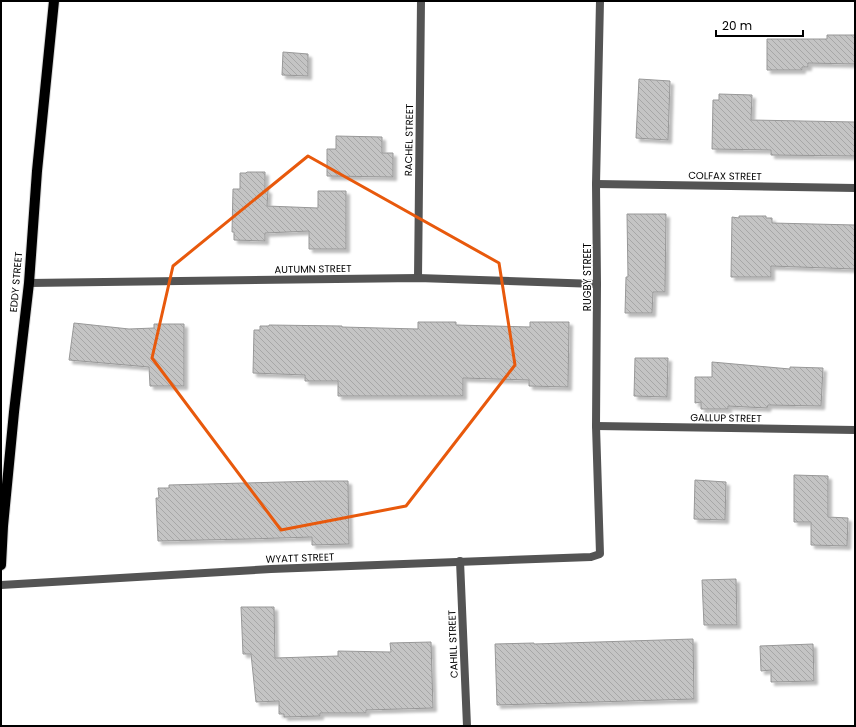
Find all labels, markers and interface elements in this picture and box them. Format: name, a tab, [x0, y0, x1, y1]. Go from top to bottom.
scale bar	[716, 12, 803, 38]
text: 20 m	[722, 17, 752, 34]
street label: RACHEL STREET	[401, 103, 417, 176]
street label: COLFAX STREET	[688, 168, 763, 184]
street label: RUGBY STREET	[580, 242, 595, 311]
street label: EDDY STREET	[6, 250, 26, 313]
street label: AUTUMN STREET	[274, 261, 352, 277]
street label: GALLUP STREET	[690, 410, 762, 426]
street label: WYATT STREET	[265, 549, 335, 567]
street label: CAHILL STREET	[444, 609, 462, 678]

